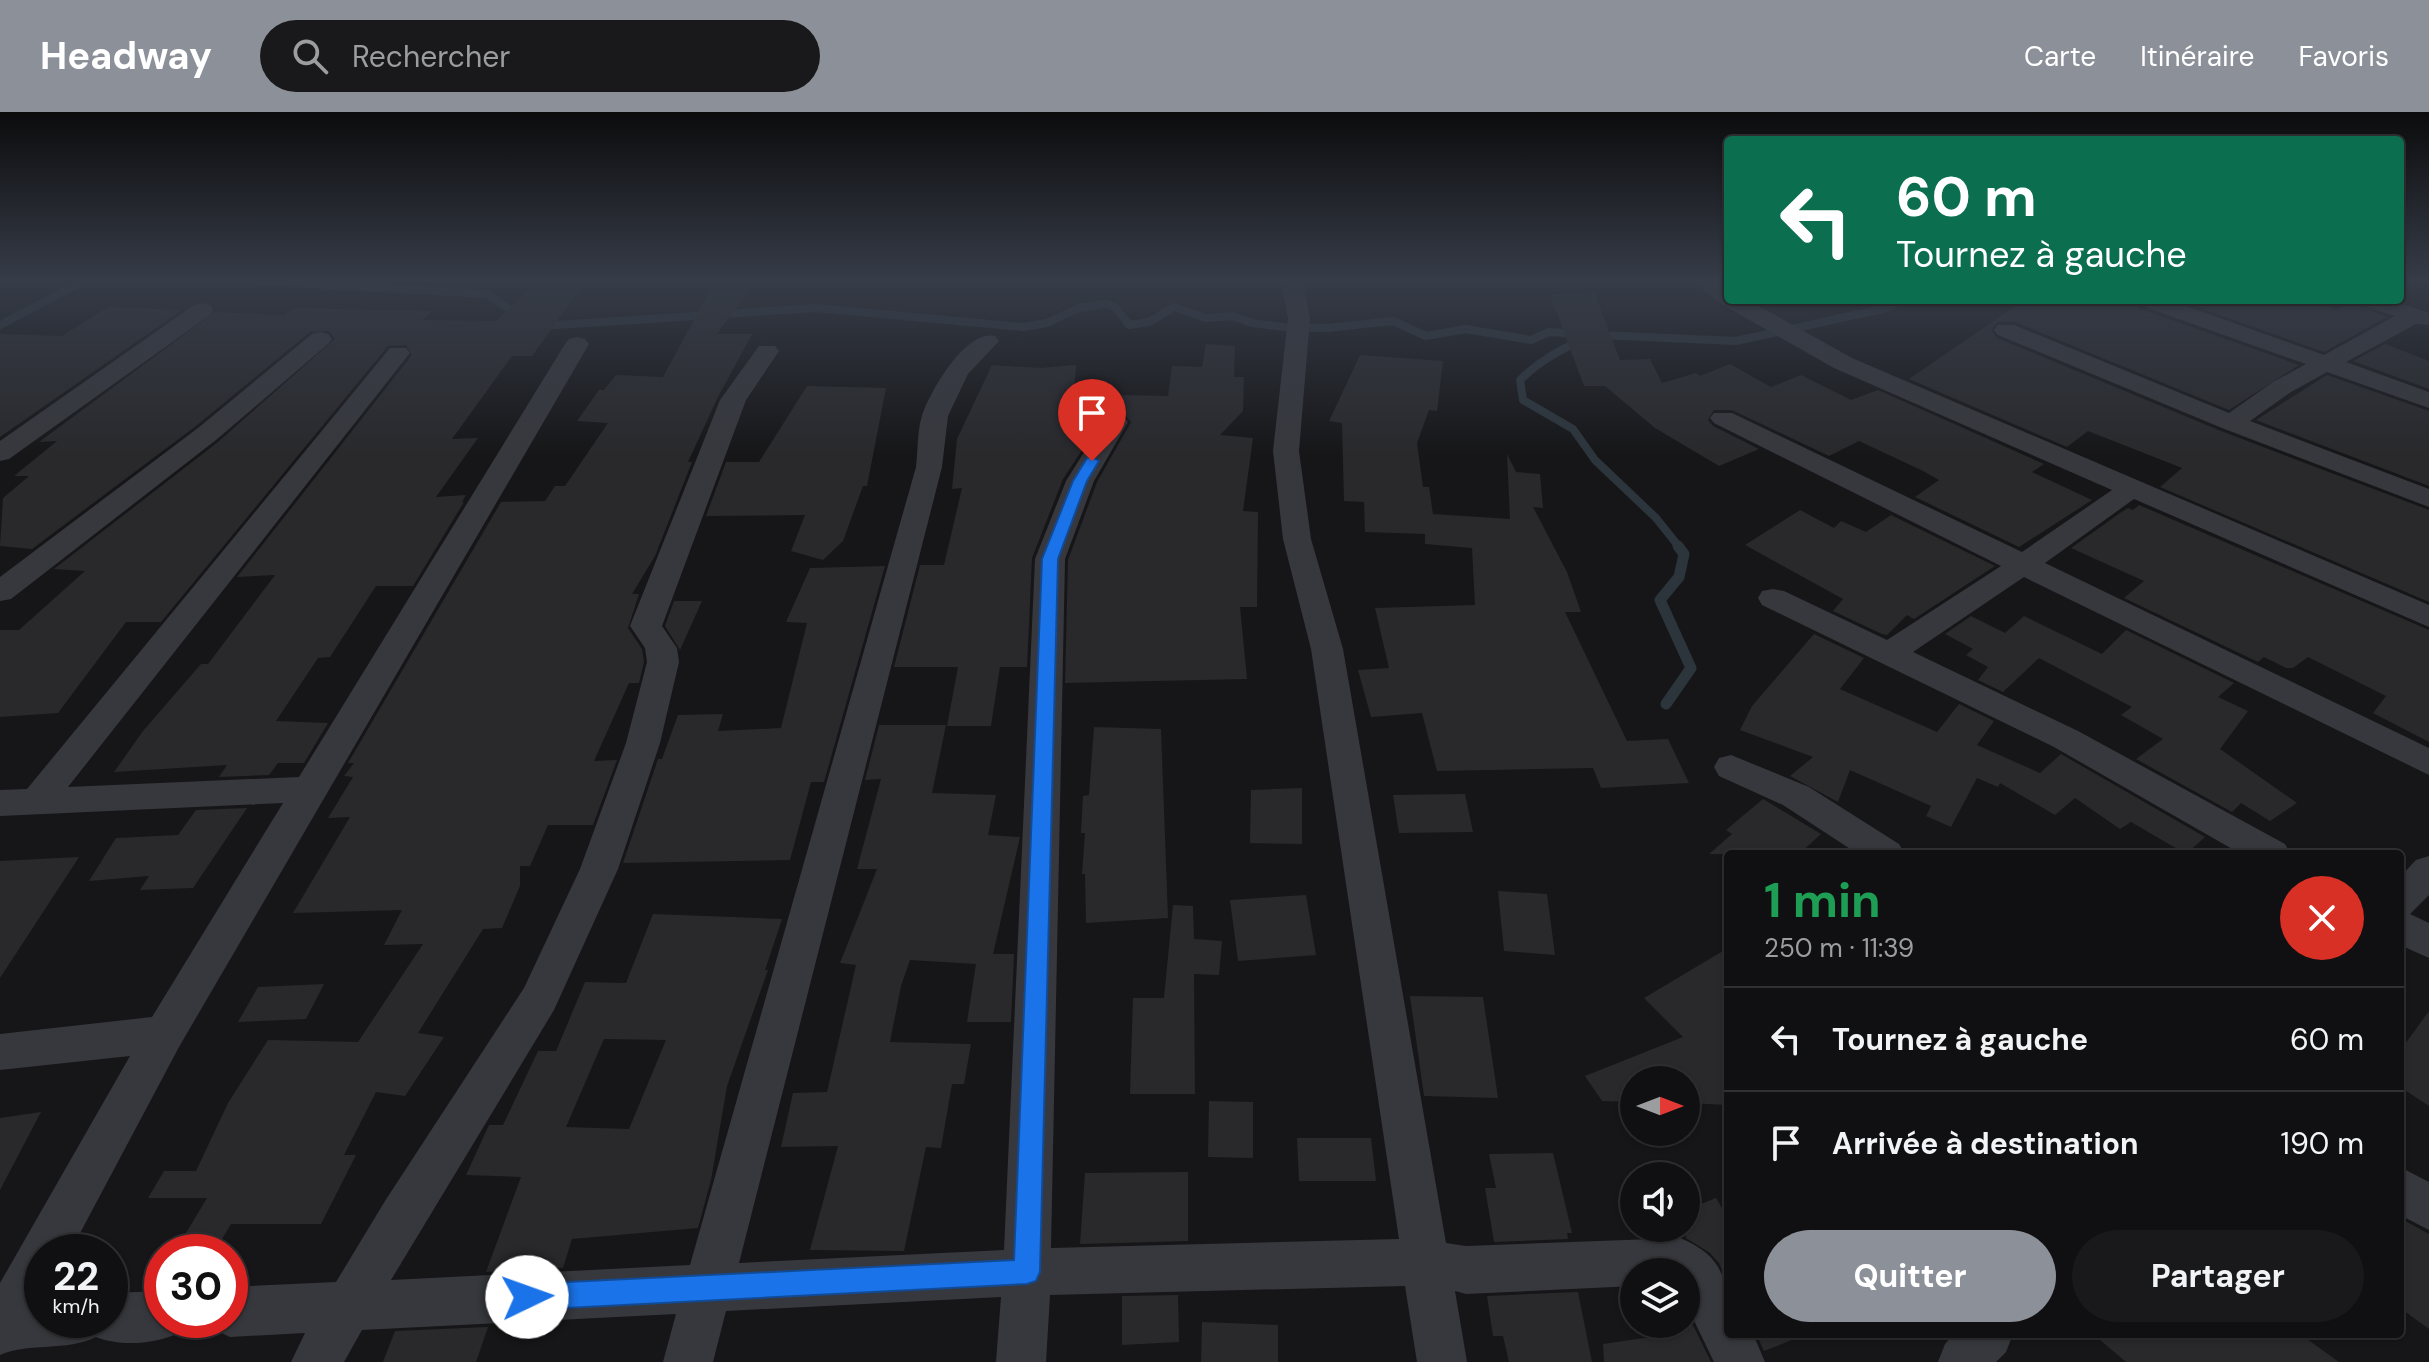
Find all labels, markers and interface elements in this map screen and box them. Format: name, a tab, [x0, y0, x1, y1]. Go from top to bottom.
search box	[260, 20, 820, 92]
text: Headway	[40, 31, 212, 81]
icon: search	[288, 34, 332, 78]
text: Rechercher	[352, 37, 510, 76]
text: Carte	[2024, 38, 2096, 75]
text: Itinéraire	[2140, 38, 2254, 75]
text: Favoris	[2298, 38, 2389, 75]
text: 60 m	[1896, 160, 2037, 233]
icon: left	[1764, 168, 1868, 272]
text: Tournez à gauche	[1896, 231, 2187, 278]
pin	[1058, 379, 1126, 461]
icon: arrive	[1070, 391, 1114, 435]
text: 1 min	[1764, 869, 1881, 932]
button: close	[2280, 876, 2364, 960]
text: 250 m · 11:39	[1764, 931, 1914, 965]
icon: left	[1764, 1017, 1808, 1061]
text: Tournez à gauche	[1832, 1020, 2088, 1059]
text: 60 m	[2290, 1020, 2364, 1059]
north arrow	[1620, 1066, 1700, 1146]
map controls	[1620, 1066, 1700, 1338]
icon: arrive	[1764, 1121, 1808, 1165]
text: Arrivée à destination	[1832, 1124, 2138, 1163]
text: 190 m	[2281, 1124, 2364, 1163]
button: sound	[1620, 1162, 1700, 1242]
button: Quitter	[1764, 1230, 2056, 1322]
button: Partager	[2072, 1230, 2364, 1322]
speed limit sign: 30	[144, 1234, 248, 1338]
text: 22	[53, 1250, 99, 1302]
position arrow	[485, 1255, 569, 1339]
button: layers	[1620, 1258, 1700, 1338]
text: km/h	[52, 1293, 100, 1319]

